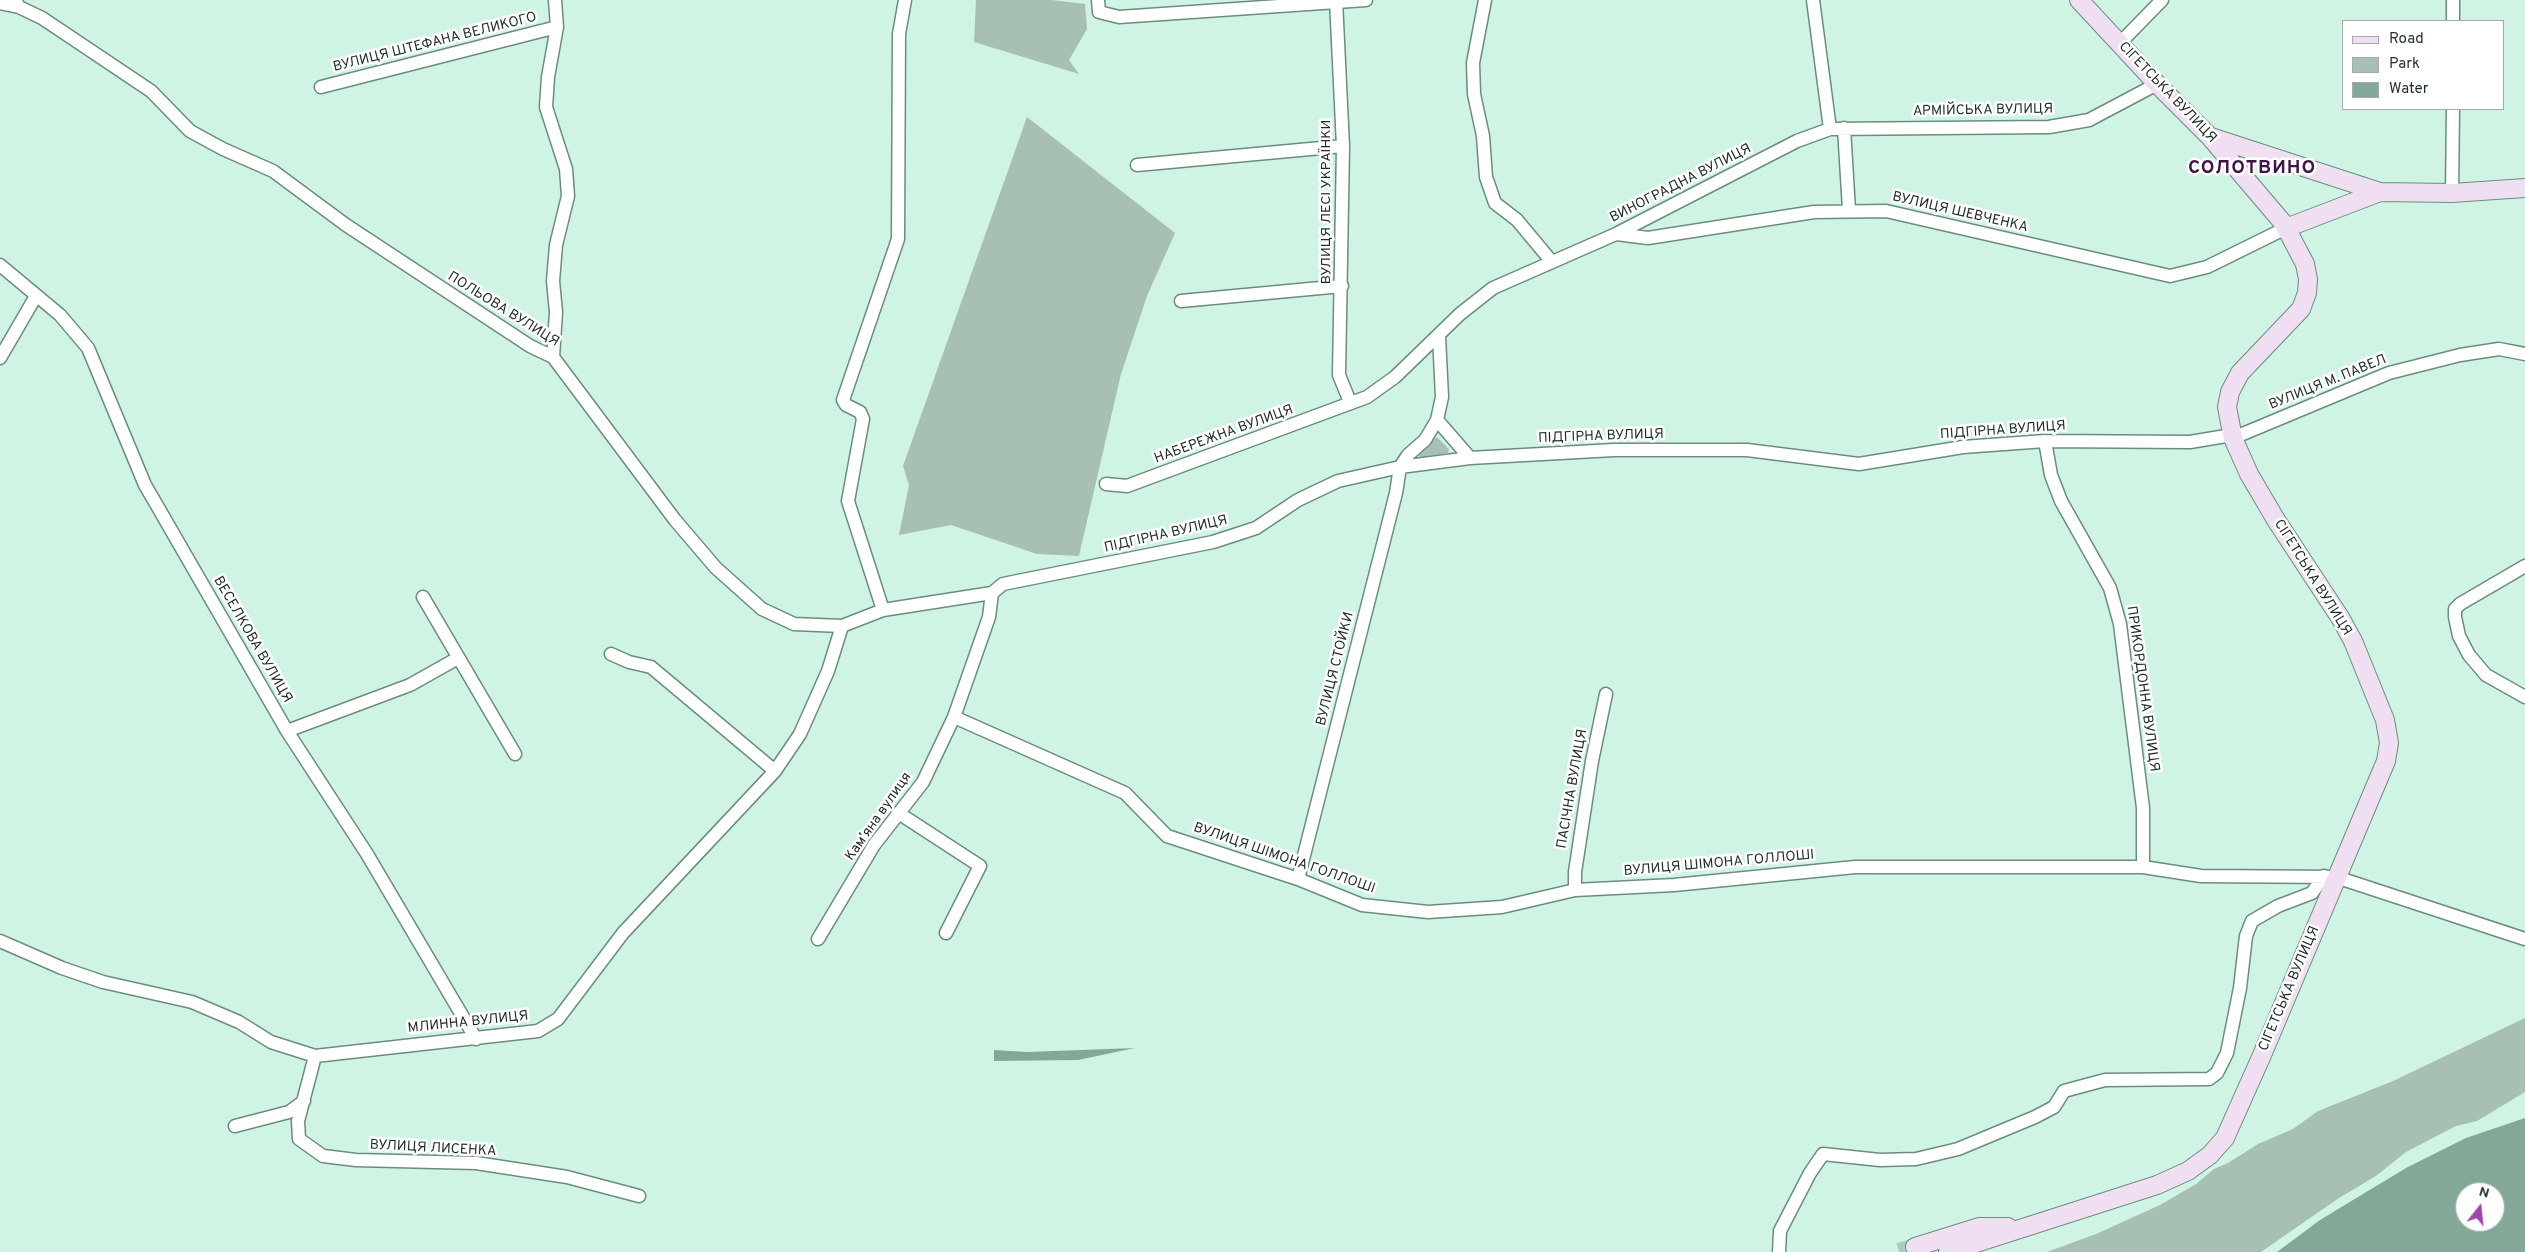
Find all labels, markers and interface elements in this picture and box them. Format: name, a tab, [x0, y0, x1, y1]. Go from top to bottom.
street label: ВУЛИЦЯ ШТЕФАНА ВЕЛИКОГО	[332, 10, 538, 76]
legend	[2342, 20, 2505, 110]
text: Road	[2389, 30, 2424, 49]
street label: СІГЕТСЬКА ВУЛИЦЯ	[2114, 39, 2220, 147]
text: Park	[2389, 55, 2420, 74]
text: Water	[2389, 80, 2428, 99]
street label: АРМІЙСЬКА ВУЛИЦЯ	[1913, 101, 2053, 121]
street label: ВУЛИЦЯ ЛЕСІ УКРАЇНКИ	[1319, 120, 1335, 284]
street label: ВИНОГРАДНА ВУЛИЦЯ	[1607, 141, 1755, 227]
district label: СОЛОТВИНО	[2187, 158, 2317, 180]
street label: ВУЛИЦЯ ШЕВЧЕНКА	[1890, 189, 2030, 237]
street label: ПОЛЬОВА ВУЛИЦЯ	[444, 269, 562, 351]
street label: ВУЛИЦЯ М. ПАВЕЛ	[2267, 352, 2389, 414]
street label: НАБЕРЕЖНА ВУЛИЦЯ	[1152, 402, 1296, 468]
street label: ПІДГІРНА ВУЛИЦЯ	[1940, 418, 2066, 444]
street label: ПІДГІРНА ВУЛИЦЯ	[1538, 426, 1664, 448]
street label: ПІДГІРНА ВУЛИЦЯ	[1103, 513, 1229, 557]
street label: СІГЕТСЬКА ВУЛИЦЯ	[2269, 517, 2355, 639]
street label: ВЕСЕЛКОВА ВУЛИЦЯ	[209, 574, 295, 706]
street label: ПРИКОРДОННА ВУЛИЦЯ	[2122, 605, 2162, 773]
street label: ВУЛИЦЯ СТОЙКИ	[1314, 610, 1358, 728]
street label: ПАСІЧНА ВУЛИЦЯ	[1554, 728, 1592, 850]
street label: Камʼяна вулиця	[842, 770, 916, 864]
street label: ВУЛИЦЯ ШІМОНА ГОЛЛОШІ	[1191, 820, 1377, 898]
street label: ВУЛИЦЯ ШІМОНА ГОЛЛОШІ	[1623, 847, 1815, 881]
street label: СІГЕТСЬКА ВУЛИЦЯ	[2256, 924, 2324, 1054]
street label: МЛИННА ВУЛИЦЯ	[407, 1008, 529, 1038]
street label: ВУЛИЦЯ ЛИСЕНКА	[369, 1137, 497, 1161]
north arrow	[2455, 1182, 2505, 1232]
text: N	[2477, 1184, 2491, 1203]

